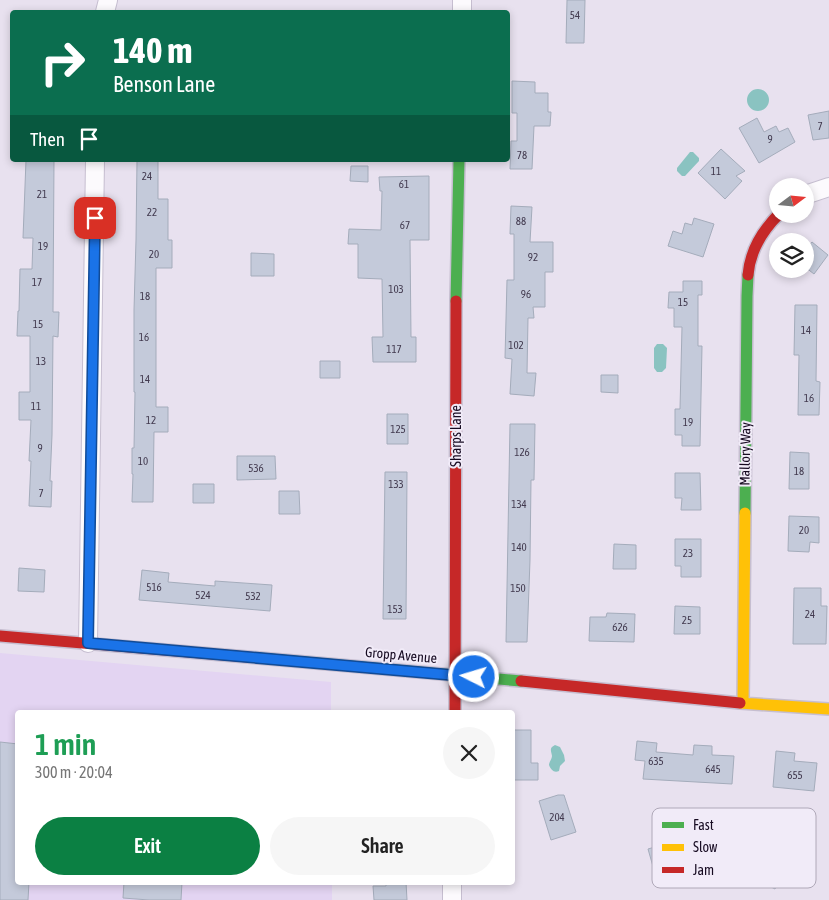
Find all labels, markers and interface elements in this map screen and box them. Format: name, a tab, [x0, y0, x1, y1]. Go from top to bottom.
house number: 54	[570, 9, 580, 21]
icon: right	[30, 30, 95, 95]
text: 140 m	[113, 30, 192, 70]
text: Benson Lane	[113, 71, 215, 97]
house number: 7	[817, 120, 823, 132]
icon: arrive	[75, 125, 103, 153]
text: Then	[30, 128, 65, 150]
house number: 9	[767, 133, 773, 145]
house number: 78	[517, 149, 527, 161]
house number: 11	[711, 165, 721, 177]
house number: 24	[142, 170, 152, 182]
house number: 61	[399, 178, 409, 190]
north arrow	[769, 178, 814, 222]
map controls	[769, 178, 814, 278]
house number: 21	[37, 188, 47, 200]
pin	[74, 197, 116, 239]
icon: arrive	[81, 204, 109, 232]
house number: 22	[147, 206, 157, 218]
house number: 88	[516, 215, 526, 227]
house number: 67	[400, 219, 410, 231]
button: layers	[769, 233, 814, 278]
house number: 19	[38, 240, 48, 252]
house number: 20	[149, 248, 159, 260]
house number: 92	[528, 251, 538, 263]
house number: 17	[32, 276, 42, 288]
house number: 103	[388, 283, 404, 295]
house number: 96	[521, 288, 531, 300]
house number: 18	[140, 290, 150, 302]
house number: 15	[678, 296, 688, 308]
house number: 15	[33, 318, 43, 330]
house number: 14	[801, 324, 811, 336]
house number: 16	[139, 331, 149, 343]
house number: 102	[508, 339, 524, 351]
house number: 117	[386, 343, 402, 355]
house number: 13	[36, 355, 46, 367]
house number: 14	[140, 373, 150, 385]
house number: 16	[804, 392, 814, 404]
house number: 11	[31, 400, 41, 412]
street label: Sharps Lane	[448, 405, 464, 467]
house number: 12	[146, 414, 156, 426]
house number: 19	[683, 416, 693, 428]
street label: Mallory Way	[736, 422, 754, 486]
house number: 125	[390, 423, 406, 435]
house number: 9	[37, 442, 43, 454]
house number: 126	[514, 446, 530, 458]
house number: 10	[138, 455, 148, 467]
house number: 536	[248, 462, 264, 474]
house number: 18	[794, 465, 804, 477]
house number: 133	[388, 478, 404, 490]
house number: 7	[38, 487, 44, 499]
house number: 134	[511, 498, 527, 510]
house number: 20	[799, 524, 809, 536]
house number: 140	[511, 541, 527, 553]
house number: 23	[683, 547, 693, 559]
house number: 516	[146, 581, 162, 593]
house number: 150	[510, 582, 526, 594]
house number: 524	[195, 589, 211, 601]
house number: 532	[245, 590, 261, 602]
house number: 153	[387, 603, 403, 615]
house number: 24	[805, 608, 815, 620]
house number: 25	[682, 614, 692, 626]
house number: 626	[612, 621, 628, 633]
street label: Gropp Avenue	[364, 644, 438, 666]
position arrow	[447, 650, 499, 702]
text: 1 min	[35, 727, 96, 761]
button: close	[443, 727, 495, 779]
house number: 635	[648, 755, 664, 767]
text: 300 m · 20:04	[35, 763, 113, 781]
house number: 645	[705, 763, 721, 775]
house number: 655	[787, 769, 803, 781]
legend	[652, 808, 816, 888]
house number: 204	[549, 811, 565, 823]
button: Exit	[35, 817, 260, 875]
button: Share	[270, 817, 495, 875]
text: Fast	[693, 817, 714, 833]
text: Slow	[693, 839, 718, 855]
text: Jam	[693, 862, 714, 878]

